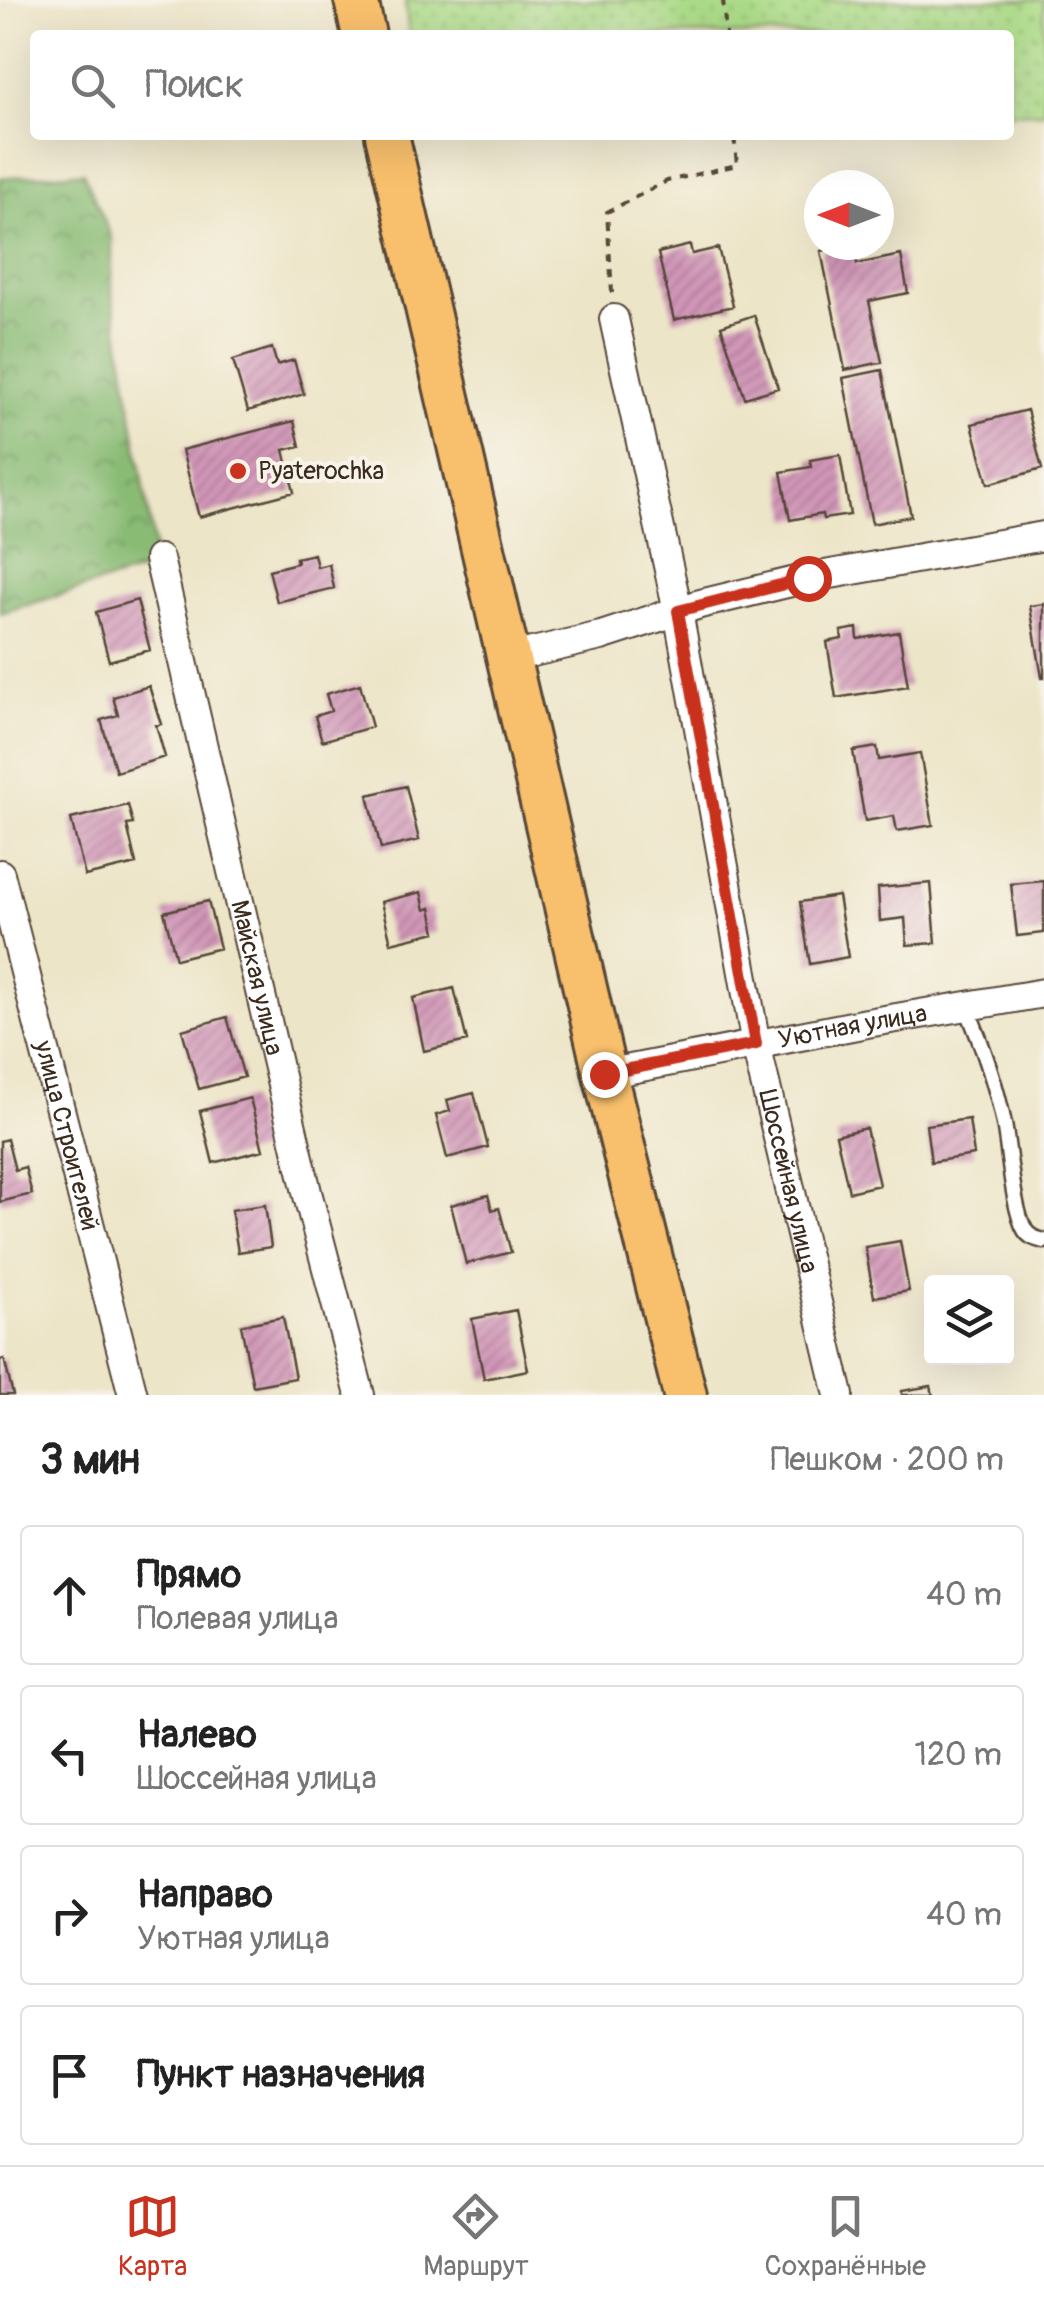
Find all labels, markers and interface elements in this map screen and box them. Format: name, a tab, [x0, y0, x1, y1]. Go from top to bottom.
search box	[30, 30, 1014, 140]
icon: search	[65, 58, 120, 113]
text: Поиск	[145, 61, 244, 109]
north arrow	[804, 170, 894, 260]
place label: Pyaterochka	[258, 456, 384, 487]
marker: Pyaterochka	[227, 460, 249, 482]
route start	[786, 556, 832, 602]
street label: Майская улица	[224, 897, 290, 1058]
street label: Уютная улица	[775, 998, 929, 1055]
street label: улица Строителей	[27, 1037, 106, 1234]
route end	[582, 1052, 628, 1098]
street label: Шоссейная улица	[752, 1087, 825, 1276]
map controls	[924, 1275, 1014, 1365]
button: layers	[924, 1275, 1014, 1365]
text: 3 мин	[40, 1434, 140, 1486]
text: Пешком · 200 m	[770, 1440, 1004, 1480]
text: Прямо	[137, 1551, 241, 1599]
icon: ahead	[42, 1568, 97, 1623]
text: 40 m	[926, 1575, 1002, 1615]
text: Полевая улица	[137, 1599, 338, 1639]
text: Налево	[137, 1711, 257, 1759]
icon: left	[42, 1728, 97, 1783]
text: 120 m	[914, 1735, 1002, 1775]
text: Шоссейная улица	[137, 1759, 377, 1799]
text: Направо	[137, 1871, 273, 1919]
icon: right	[42, 1888, 97, 1943]
text: 40 m	[926, 1895, 1002, 1935]
text: Уютная улица	[137, 1919, 330, 1959]
icon: arrive	[42, 2048, 97, 2103]
text: Пункт назначения	[137, 2051, 425, 2099]
tab: Карта	[118, 2189, 187, 2284]
tab: Маршрут	[423, 2189, 529, 2284]
tab: Сохранённые	[765, 2189, 926, 2284]

